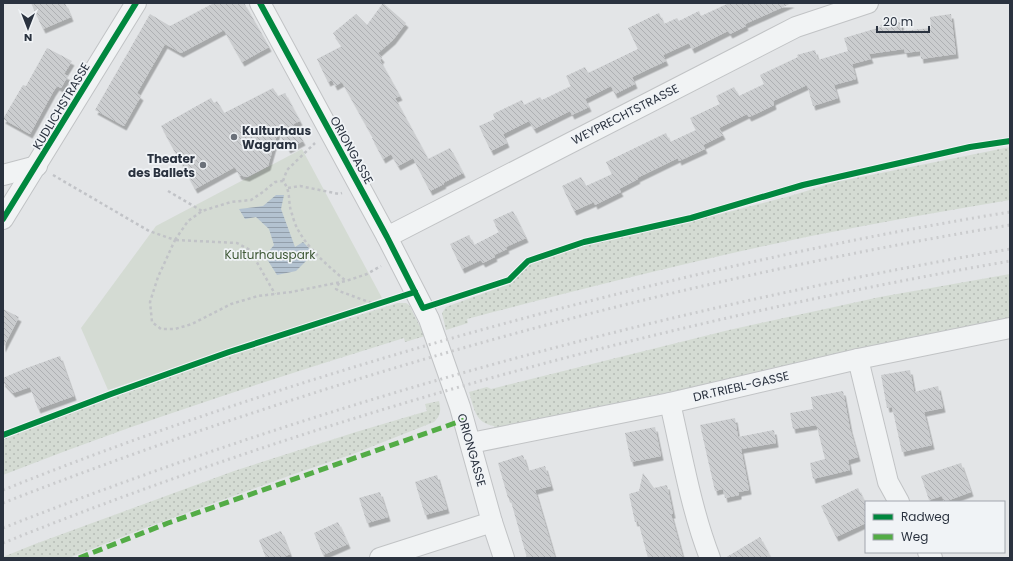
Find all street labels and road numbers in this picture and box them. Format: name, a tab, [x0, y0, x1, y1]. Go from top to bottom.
street label: KUDLICHSTRASSE	[28, 59, 94, 153]
street label: WEYPRECHTSTRASSE	[568, 80, 682, 148]
street label: ORIONGASSE	[326, 113, 378, 187]
street label: DR.TRIEBL-GASSE	[691, 367, 791, 405]
street label: ORIONGASSE	[453, 412, 491, 488]

